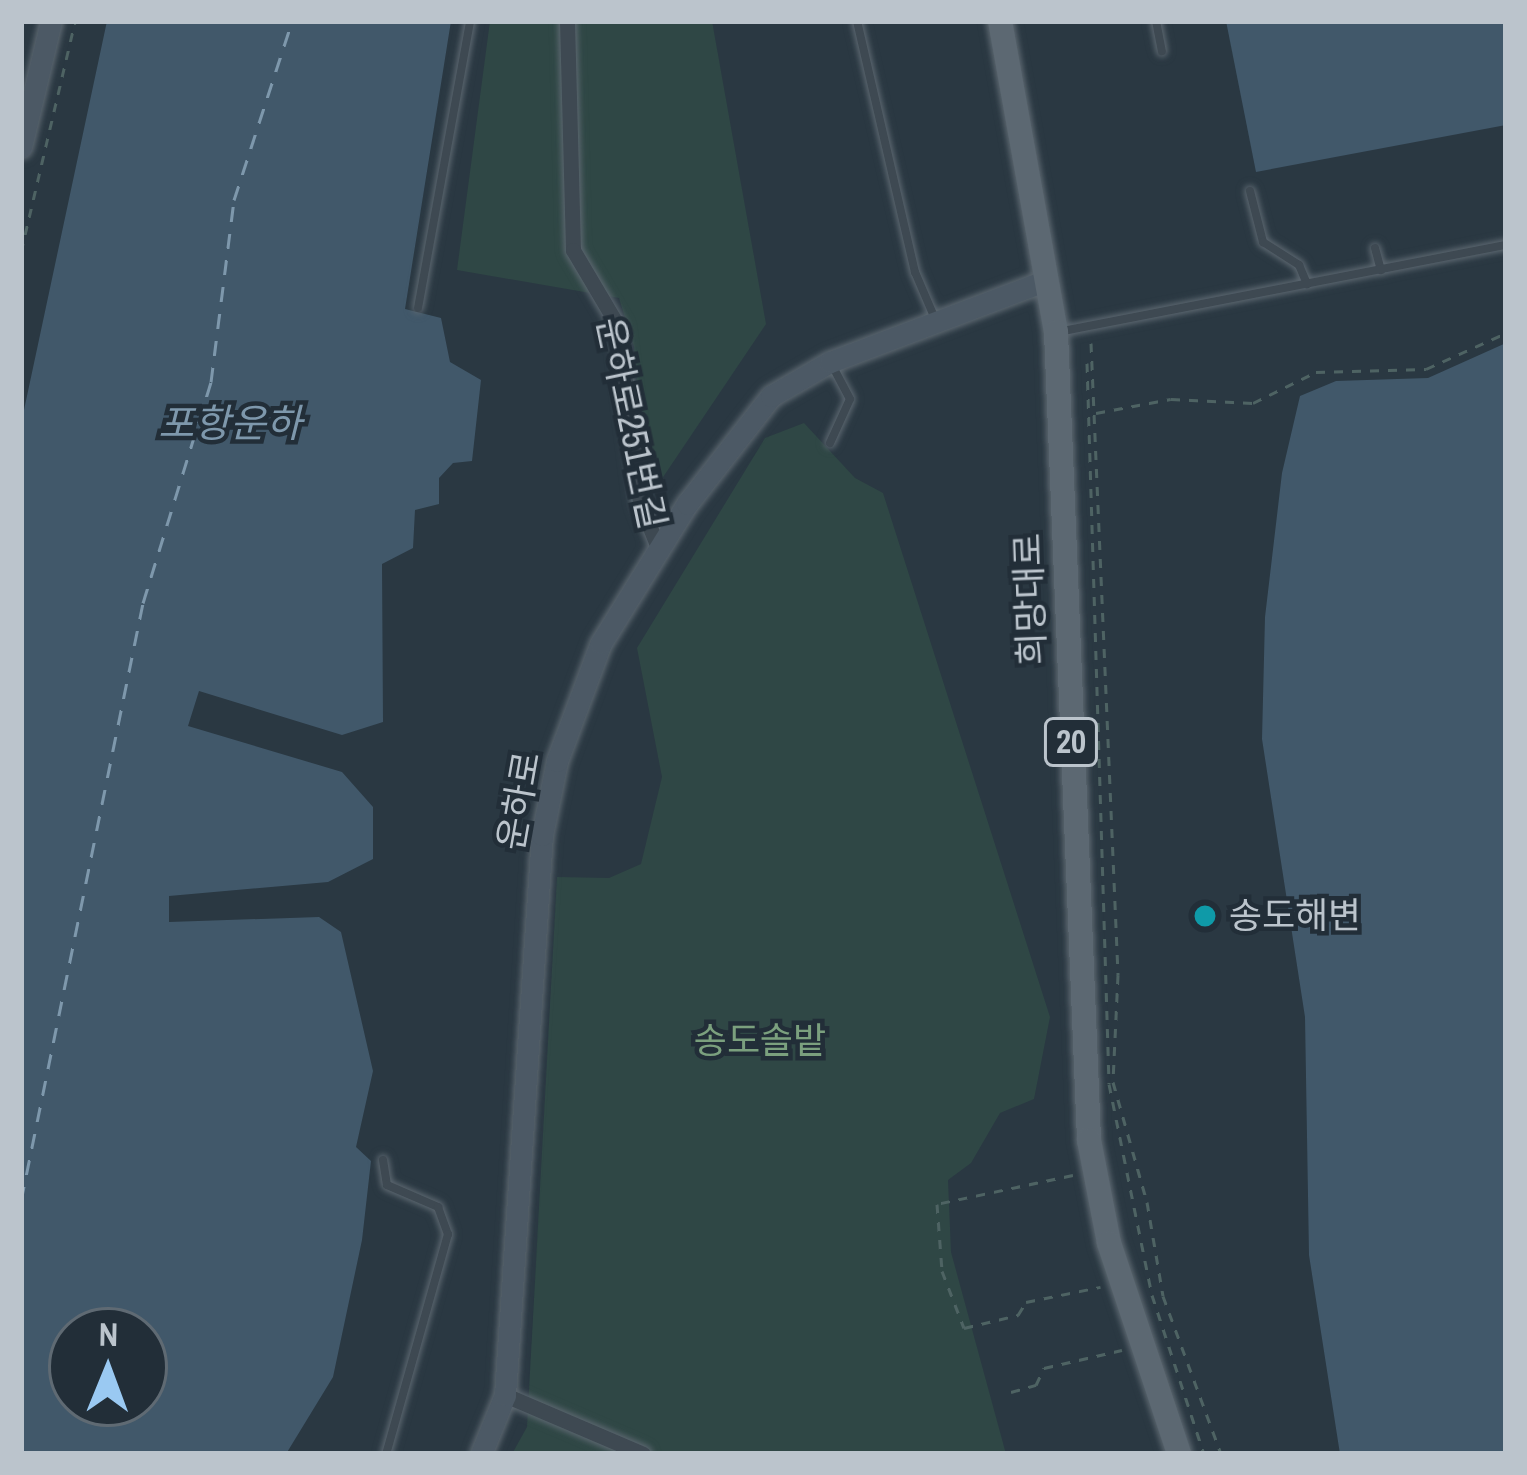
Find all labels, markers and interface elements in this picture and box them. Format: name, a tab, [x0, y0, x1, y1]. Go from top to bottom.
street label: 운하로251번길	[588, 313, 674, 533]
water label: 포항운하	[158, 400, 302, 446]
street label: 희망대로	[1006, 532, 1054, 666]
road number: 20	[1041, 715, 1101, 769]
street label: 운하로	[489, 748, 549, 854]
place label: 송도해변	[1229, 894, 1361, 938]
marker: 송도해변	[1192, 903, 1218, 929]
park label: 송도솔밭	[694, 1019, 826, 1063]
north arrow	[48, 1307, 168, 1427]
text: N	[98, 1312, 119, 1356]

